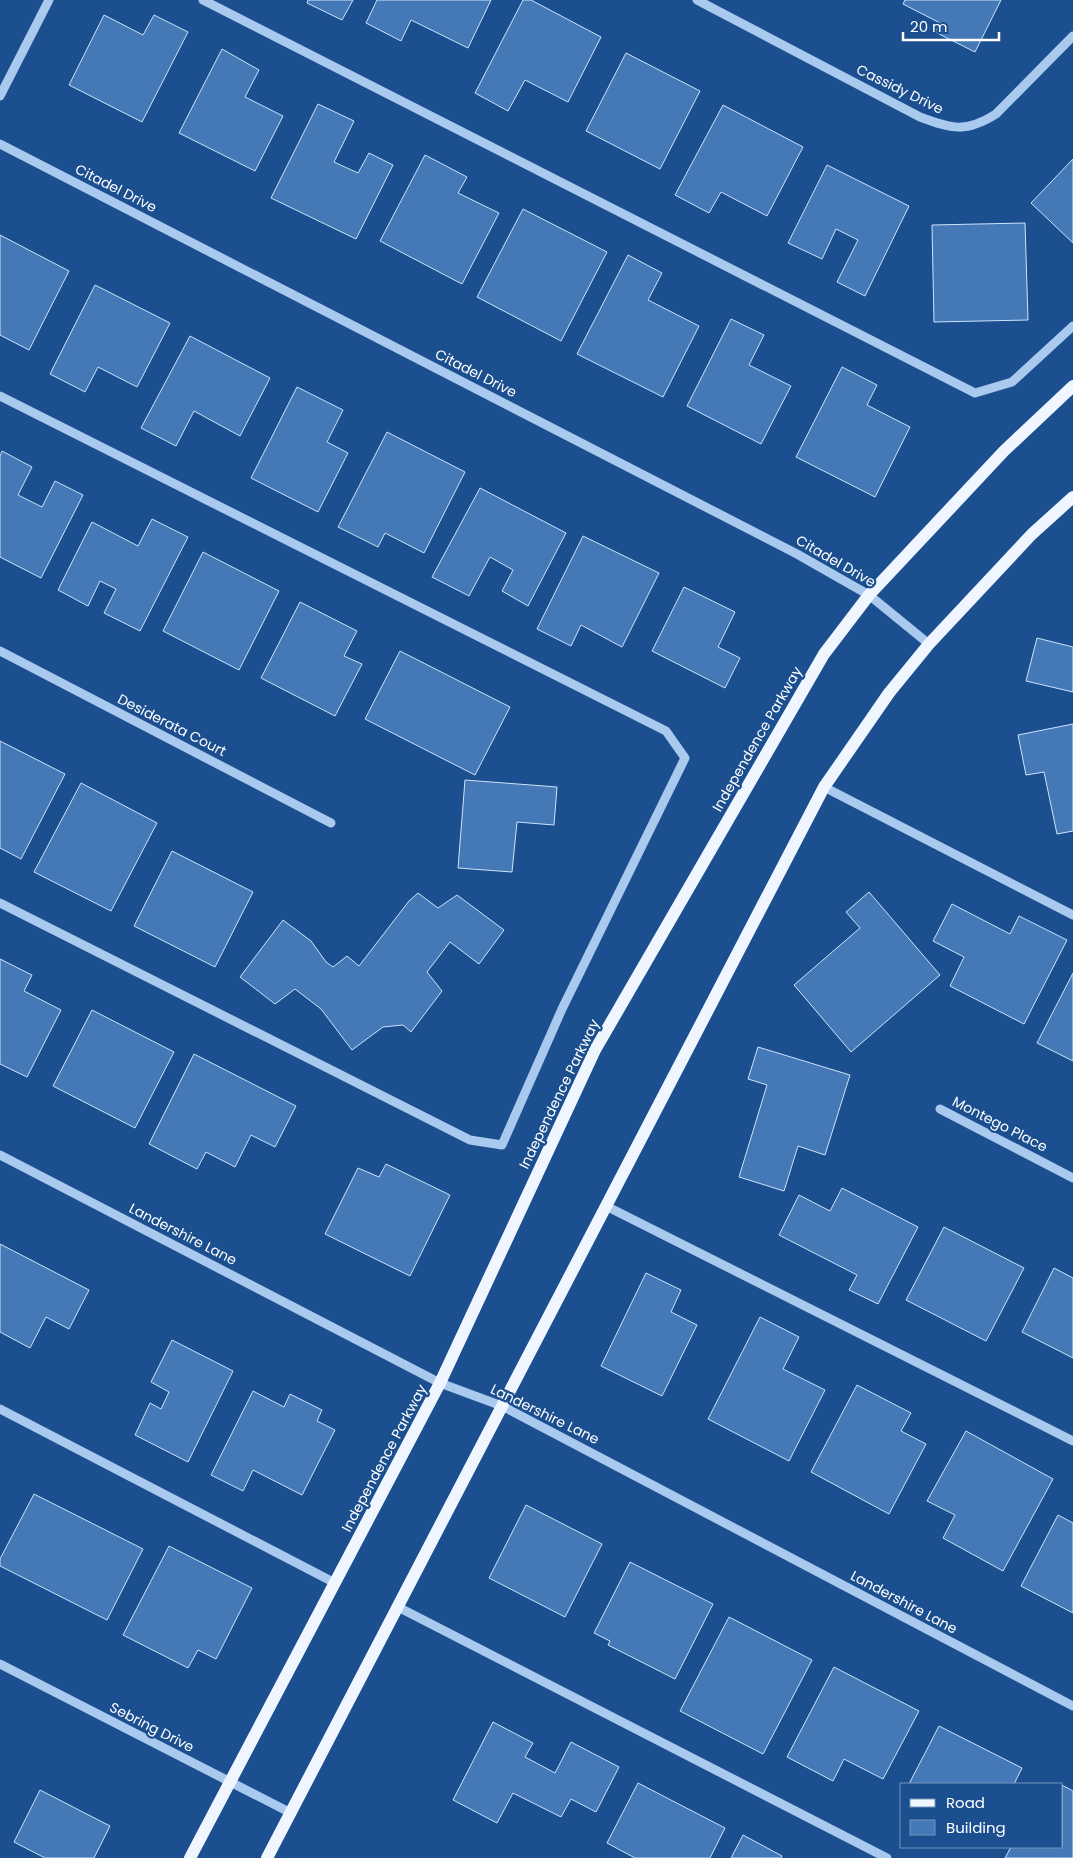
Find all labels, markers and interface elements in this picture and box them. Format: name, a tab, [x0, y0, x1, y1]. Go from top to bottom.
scale bar	[903, 10, 999, 42]
text: 20 m	[910, 16, 948, 37]
street label: Cassidy Drive	[853, 59, 947, 119]
street label: Citadel Drive	[72, 159, 161, 217]
street label: Citadel Drive	[432, 344, 521, 402]
street label: Citadel Drive	[792, 530, 880, 592]
street label: Independence Parkway	[707, 663, 807, 815]
street label: Desiderata Court	[114, 689, 230, 761]
street label: Independence Parkway	[514, 1016, 604, 1172]
street label: Montego Place	[949, 1091, 1051, 1157]
street label: Landershire Lane	[126, 1198, 241, 1270]
street label: Landershire Lane	[487, 1379, 603, 1449]
street label: Independence Parkway	[337, 1381, 431, 1535]
street label: Landershire Lane	[847, 1565, 961, 1639]
street label: Sebring Drive	[106, 1697, 198, 1757]
legend	[900, 1783, 1063, 1848]
text: Road	[946, 1792, 985, 1813]
text: Building	[946, 1817, 1006, 1838]

